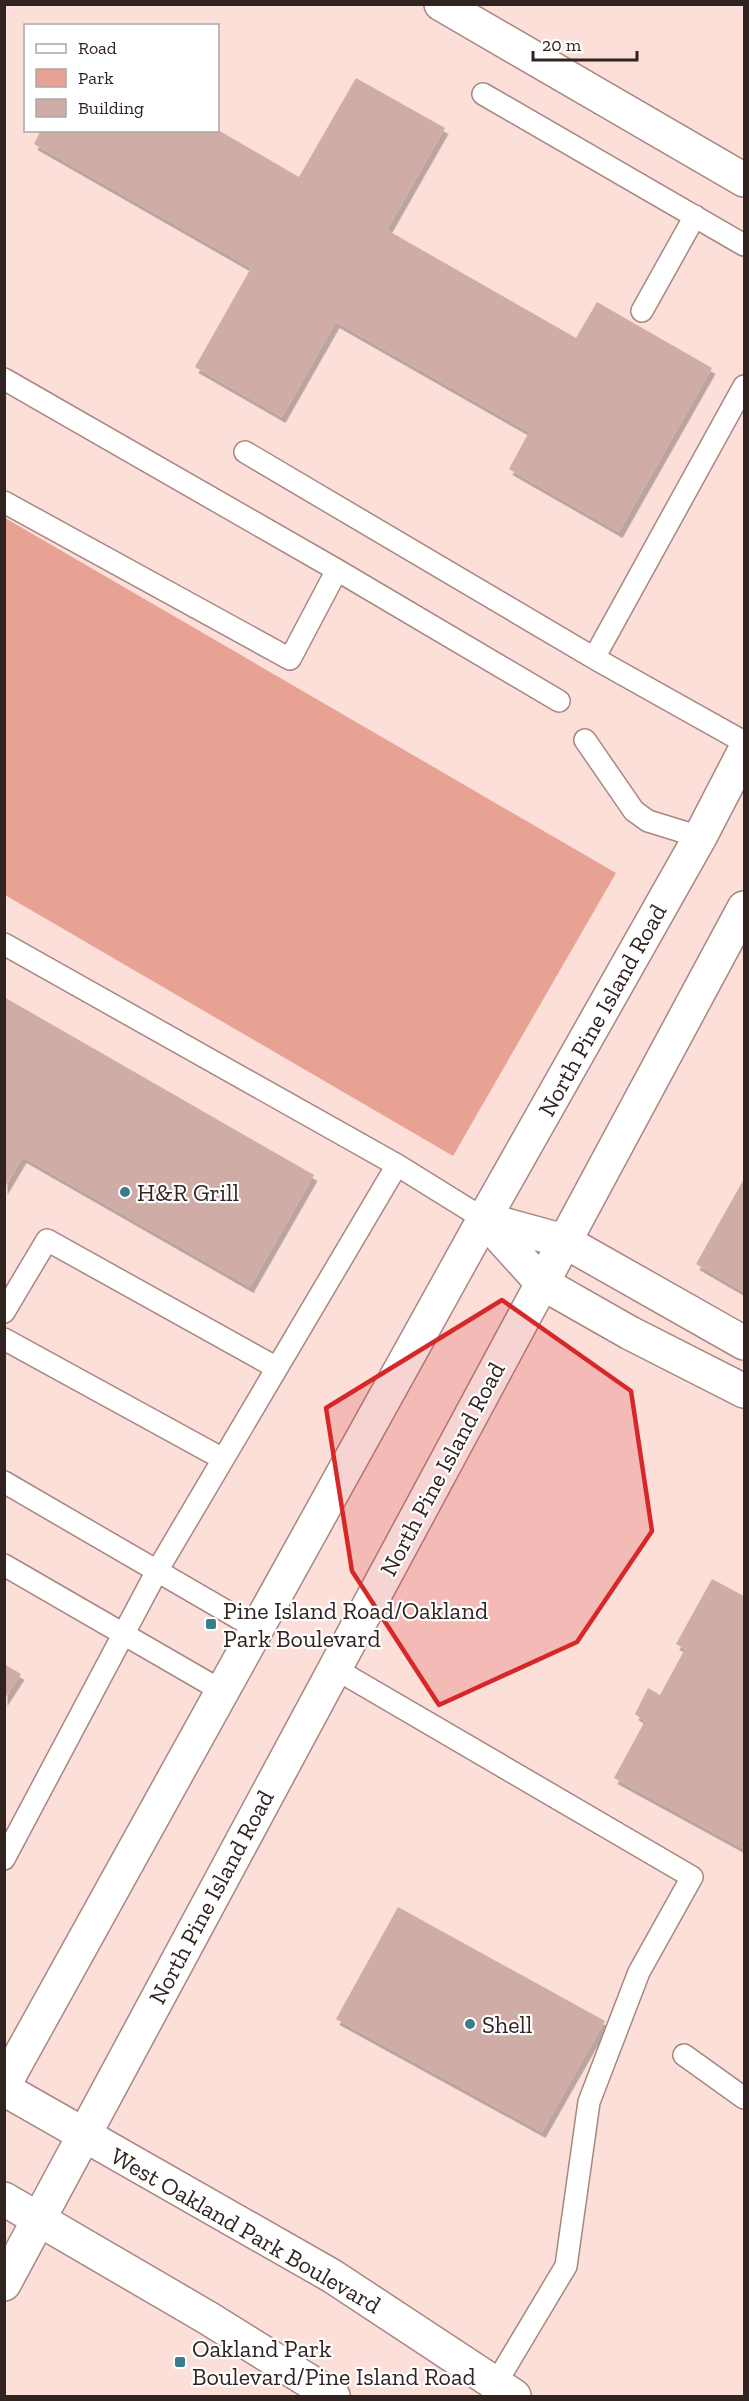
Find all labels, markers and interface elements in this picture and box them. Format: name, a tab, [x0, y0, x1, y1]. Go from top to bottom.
legend	[24, 24, 219, 132]
scale bar	[533, 24, 636, 62]
text: 20 m	[542, 34, 582, 56]
text: Road	[78, 37, 117, 59]
text: Park	[78, 67, 114, 89]
text: Building	[78, 97, 144, 119]
street label: North Pine Island Road	[532, 899, 672, 1121]
place label: H&R Grill	[137, 1178, 239, 1207]
marker: H&R Grill	[118, 1185, 132, 1199]
street label: North Pine Island Road	[373, 1357, 511, 1581]
place label: Pine Island Road/Oakland Park Boulevard	[223, 1596, 488, 1653]
marker: Pine Island Road/Oakland Park Boulevard	[204, 1617, 218, 1631]
street label: North Pine Island Road	[142, 1785, 280, 2009]
place label: Shell	[482, 2010, 532, 2039]
marker: Shell	[463, 2017, 477, 2031]
street label: West Oakland Park Boulevard	[106, 2141, 386, 2319]
place label: Oakland Park Boulevard/Pine Island Road	[192, 2334, 476, 2391]
marker: Oakland Park Boulevard/Pine Island Road	[173, 2355, 187, 2369]

